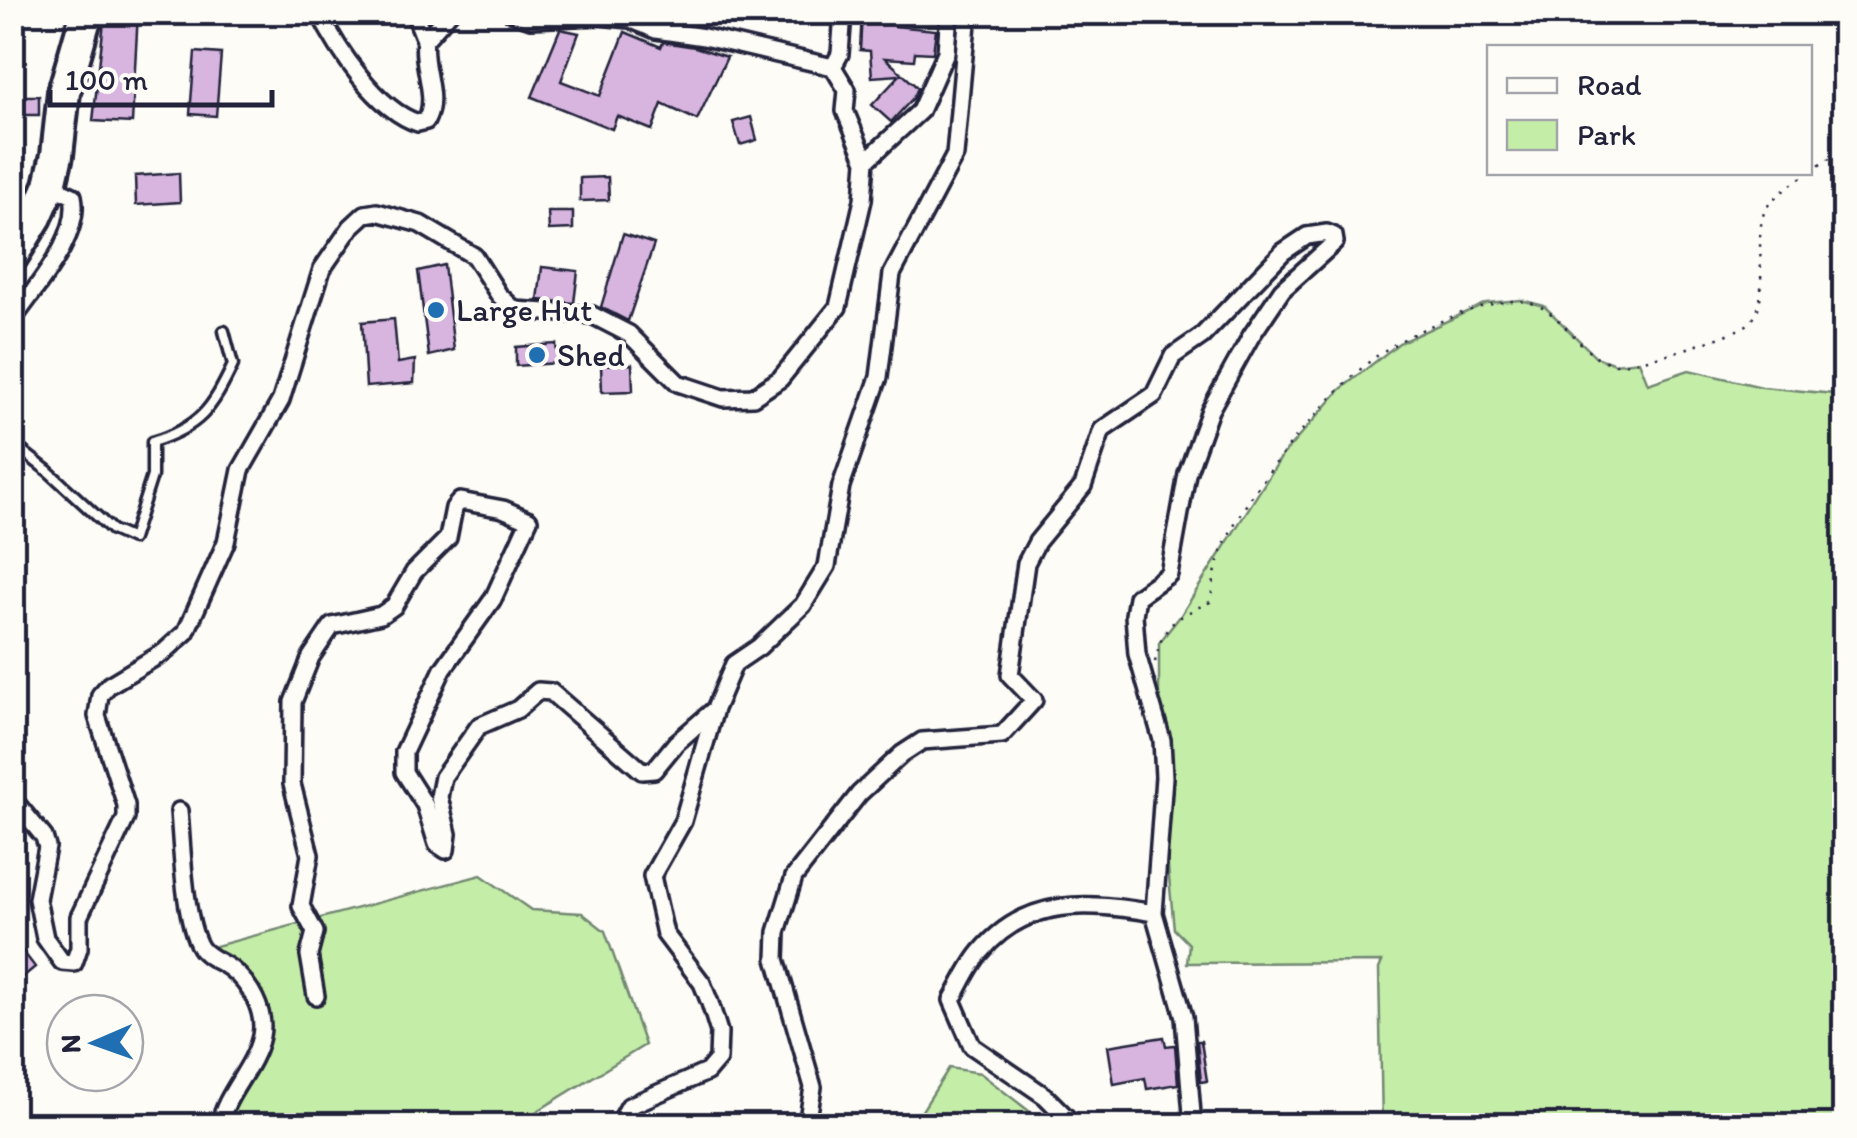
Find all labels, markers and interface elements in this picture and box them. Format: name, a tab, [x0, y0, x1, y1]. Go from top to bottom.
scale bar	[50, 45, 272, 107]
legend	[1487, 45, 1812, 175]
text: 100 m	[65, 61, 148, 98]
text: Road	[1577, 66, 1642, 103]
text: Park	[1577, 116, 1636, 153]
place label: Large Hut	[456, 291, 592, 329]
marker: Large Hut	[425, 299, 447, 321]
place label: Shed	[557, 336, 625, 374]
marker: Shed	[526, 344, 548, 366]
north arrow	[45, 993, 145, 1093]
text: N	[53, 1034, 87, 1054]

